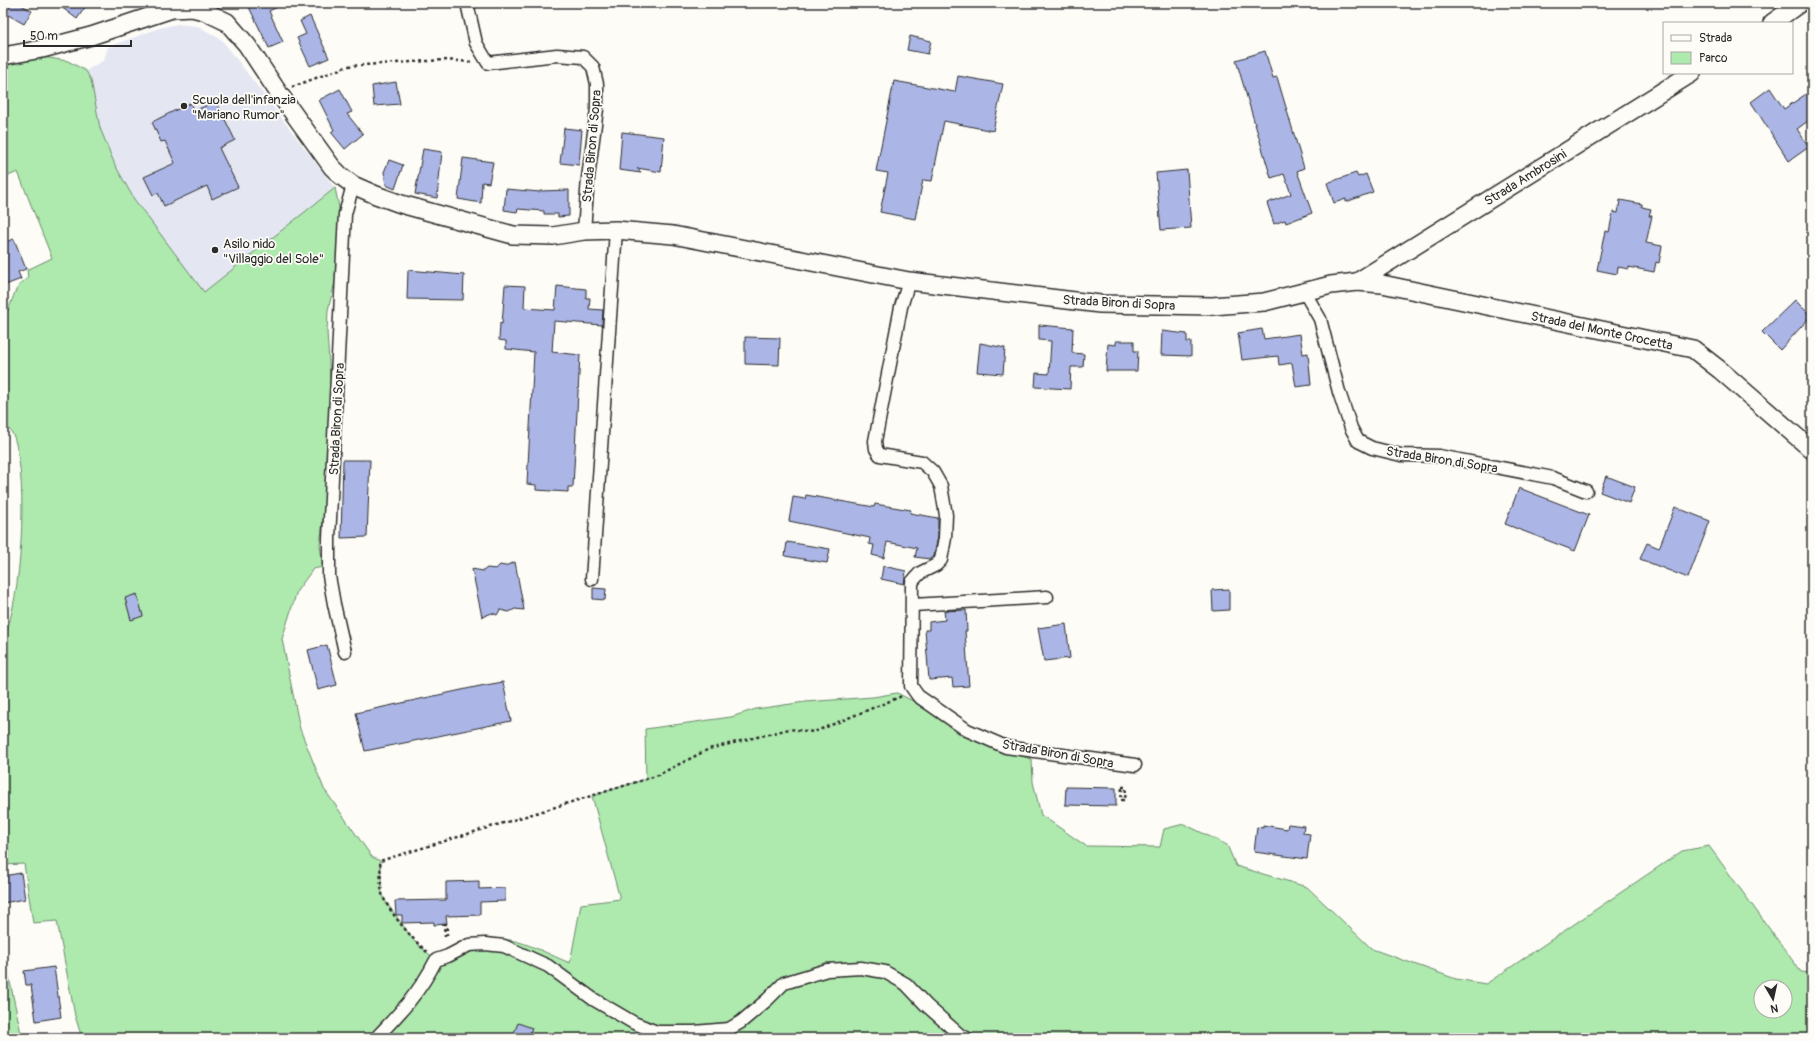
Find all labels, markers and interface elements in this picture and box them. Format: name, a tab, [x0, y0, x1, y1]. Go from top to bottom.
scale bar	[24, 22, 131, 48]
legend	[1663, 22, 1793, 74]
text: 50 m	[30, 29, 58, 44]
text: Strada	[1699, 31, 1733, 46]
text: Parco	[1699, 51, 1728, 66]
street label: Strada Biron di Sopra	[579, 89, 605, 203]
place label: Scuola dell'infanzia "Mariano Rumor"	[192, 92, 296, 123]
marker: Scuola dell'infanzia "Mariano Rumor"	[179, 101, 189, 111]
street label: Strada Ambrosini	[1481, 146, 1570, 210]
place label: Asilo nido "Villaggio del Sole"	[223, 236, 324, 267]
marker: Asilo nido "Villaggio del Sole"	[210, 245, 220, 255]
street label: Strada Biron di Sopra	[1062, 292, 1176, 314]
street label: Strada del Monte Crocetta	[1530, 308, 1674, 354]
street label: Strada Biron di Sopra	[326, 362, 348, 476]
street label: Strada Biron di Sopra	[1385, 443, 1499, 477]
street label: Strada Biron di Sopra	[1001, 736, 1115, 772]
north arrow	[1753, 979, 1793, 1019]
text: N	[1769, 1001, 1779, 1015]

